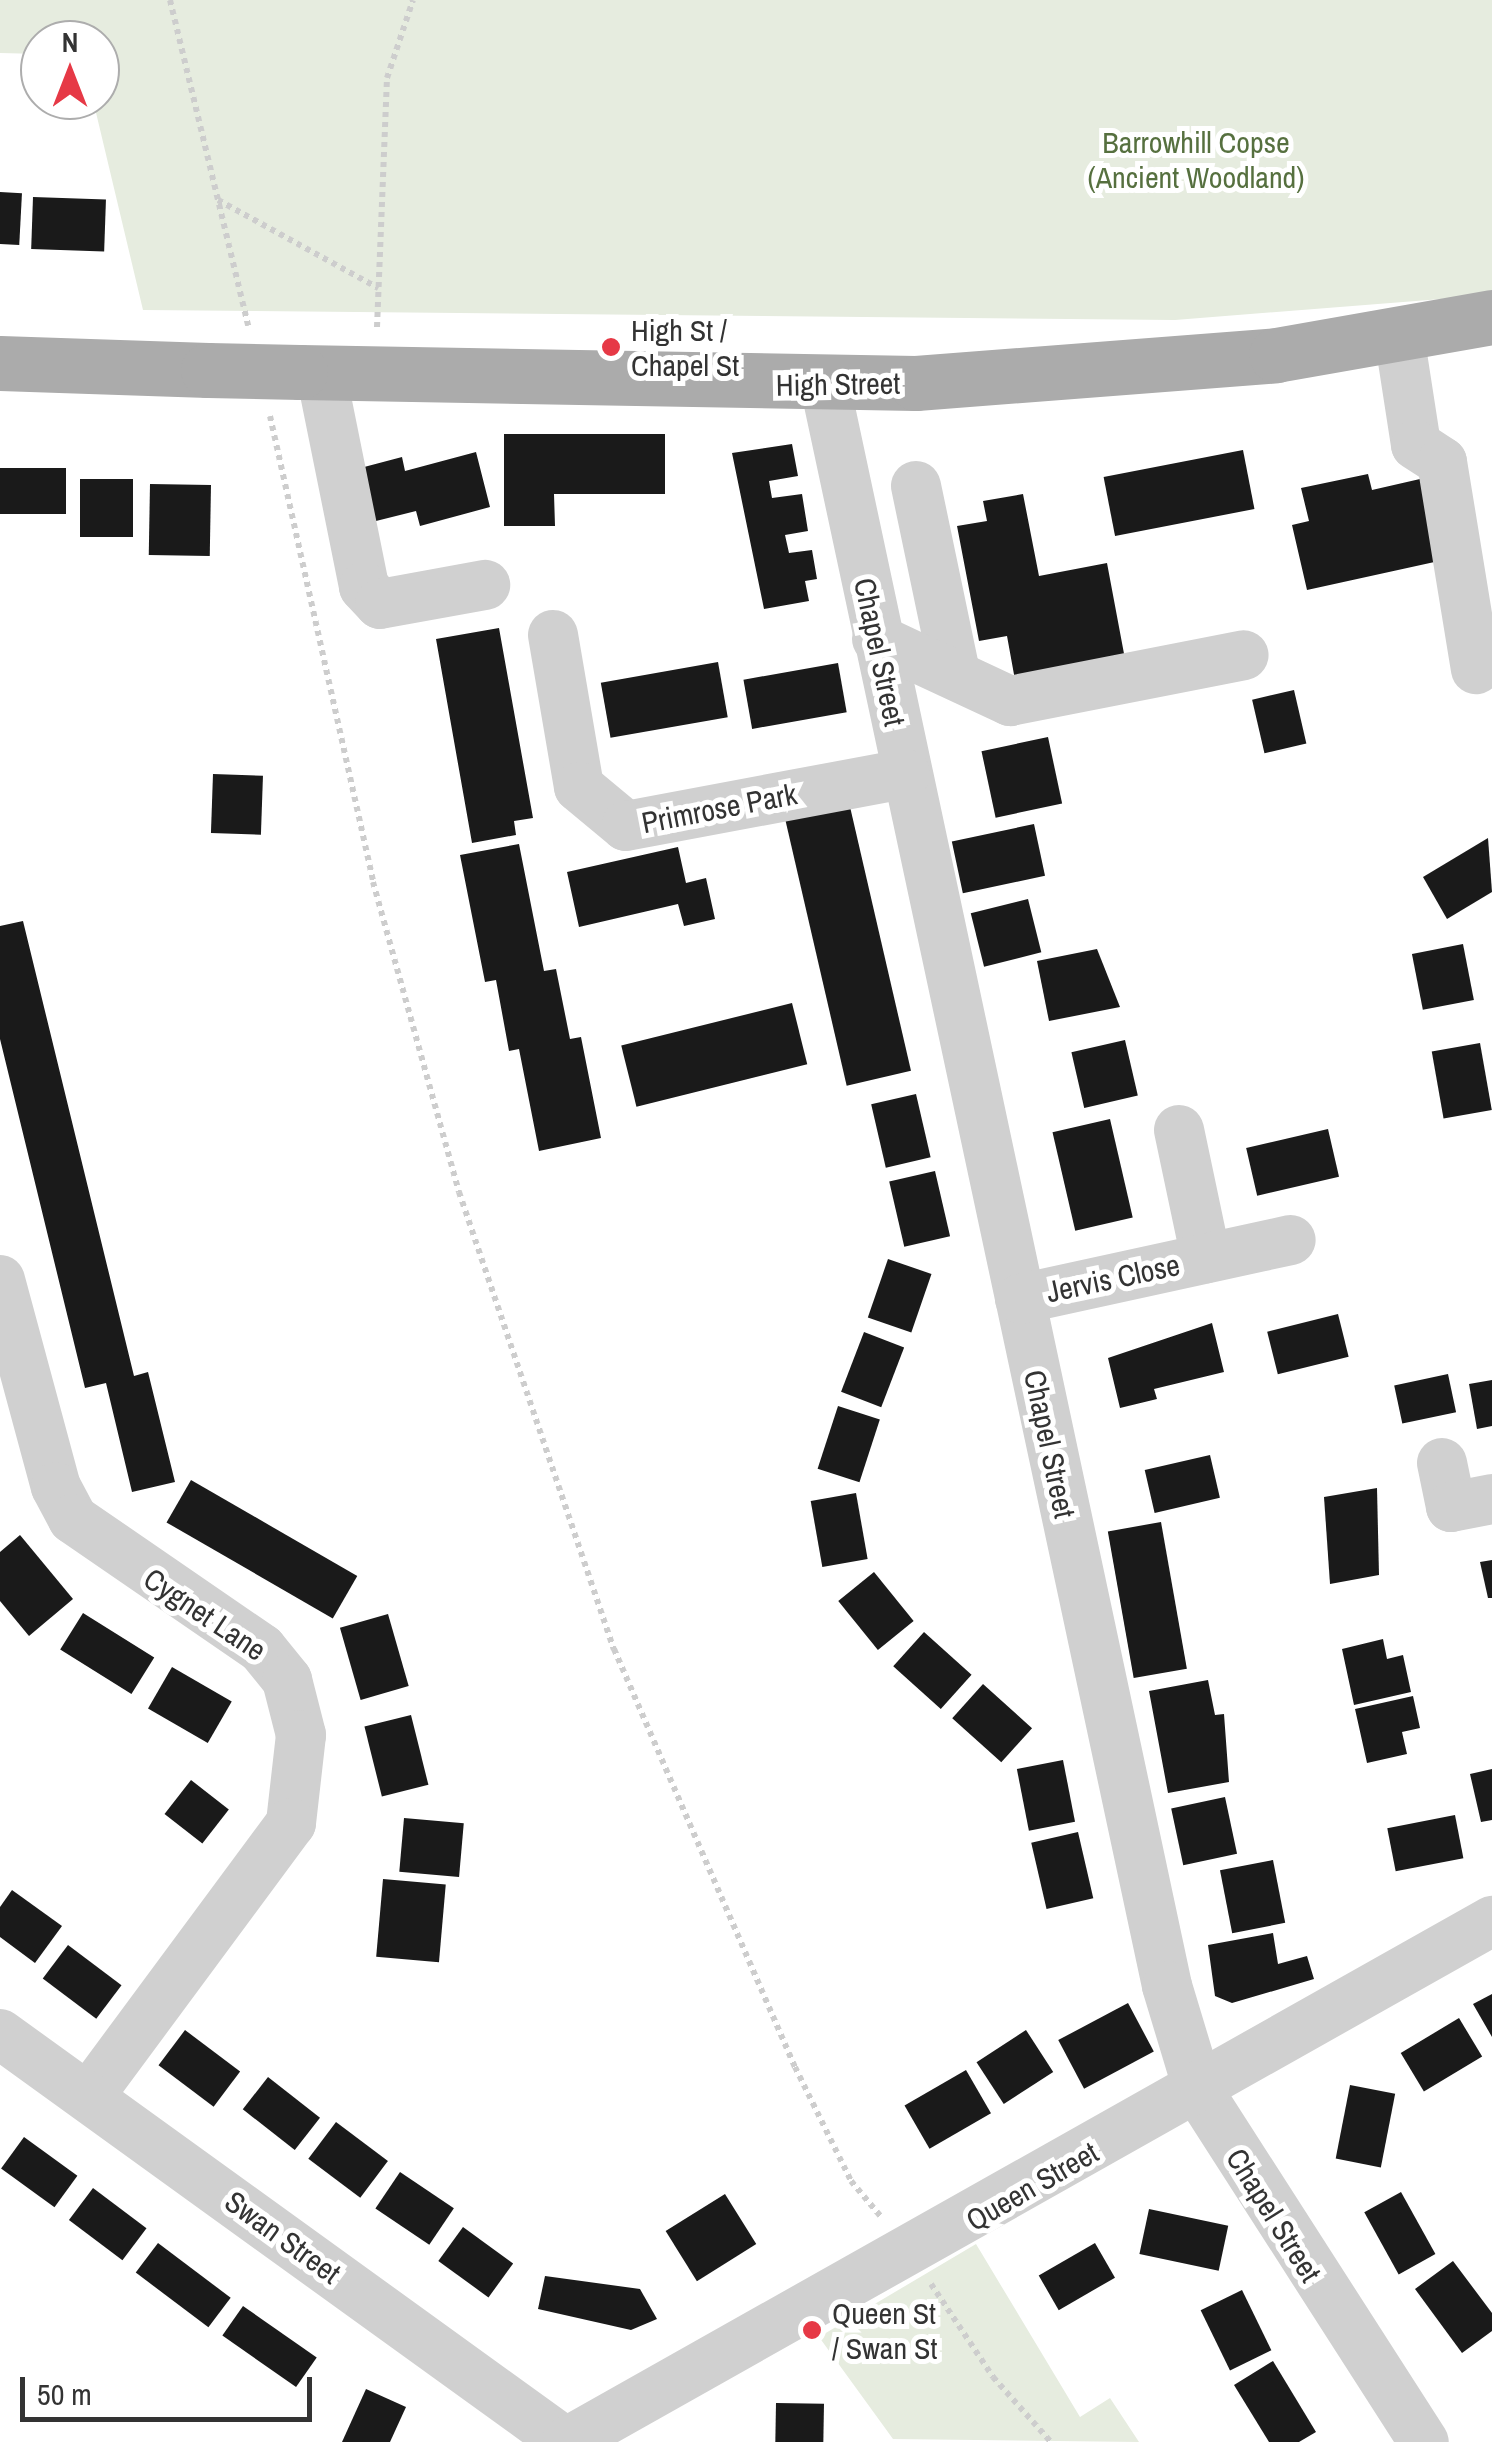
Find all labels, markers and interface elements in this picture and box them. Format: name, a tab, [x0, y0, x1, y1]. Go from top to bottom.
north arrow	[20, 20, 120, 120]
text: N	[62, 23, 78, 61]
park label: Barrowhill Copse (Ancient Woodland)	[1088, 124, 1304, 194]
place label: High St / Chapel St	[631, 312, 739, 382]
marker: High St / Chapel St	[600, 336, 622, 358]
street label: High Street	[775, 365, 901, 403]
street label: Chapel Street	[847, 575, 913, 729]
street label: Primrose Park	[638, 775, 800, 841]
street label: Jervis Close	[1043, 1246, 1183, 1310]
street label: Chapel Street	[1017, 1367, 1083, 1521]
street label: Cygnet Lane	[137, 1560, 273, 1668]
street label: Queen Street	[960, 2134, 1104, 2238]
street label: Chapel Street	[1219, 2142, 1329, 2288]
street label: Swan Street	[218, 2183, 348, 2291]
place label: Queen St / Swan St	[832, 2295, 937, 2366]
marker: Queen St / Swan St	[801, 2319, 823, 2341]
scale bar	[25, 2357, 318, 2419]
text: 50 m	[37, 2374, 92, 2414]

